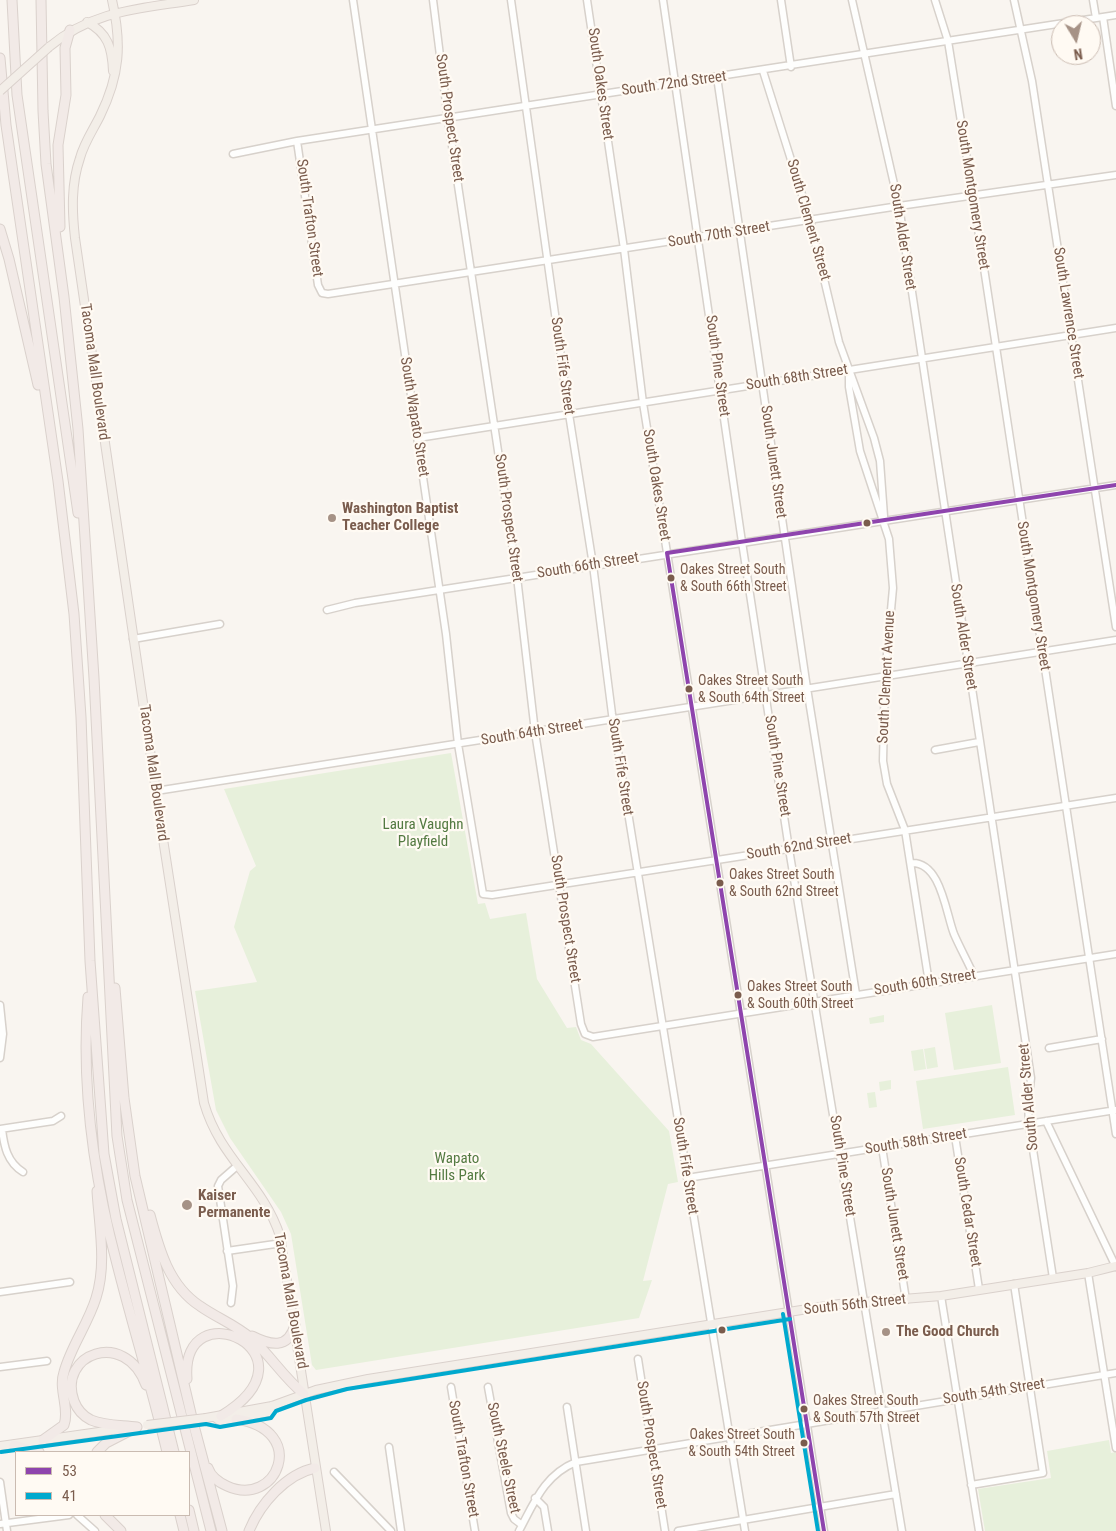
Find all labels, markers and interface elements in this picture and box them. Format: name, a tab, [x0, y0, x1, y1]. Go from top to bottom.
north arrow	[1051, 15, 1101, 65]
street label: South Oakes Street	[583, 27, 617, 141]
text: N	[1073, 45, 1084, 62]
street label: South Prospect Street	[431, 53, 467, 183]
street label: South 72nd Street	[620, 68, 728, 100]
street label: South Montgomery Street	[951, 119, 993, 271]
street label: South Clement Street	[782, 157, 834, 283]
street label: South Trafton Street	[292, 158, 326, 278]
street label: South Alder Street	[885, 183, 919, 291]
street label: South 70th Street	[667, 218, 771, 252]
street label: South Lawrence Street	[1049, 246, 1087, 380]
street label: Tacoma Mall Boulevard	[75, 302, 113, 442]
street label: South Pine Street	[701, 314, 733, 418]
street label: South Fife Street	[546, 316, 578, 416]
street label: South Wapato Street	[396, 356, 432, 478]
street label: South 68th Street	[745, 361, 849, 395]
street label: South Junett Street	[756, 404, 790, 520]
street label: South Oakes Street	[638, 428, 674, 542]
street label: South Prospect Street	[490, 453, 526, 583]
place label: Washington Baptist Teacher College	[342, 500, 458, 535]
marker: Washington Baptist Teacher College	[326, 512, 338, 524]
unlabelled marker	[862, 518, 872, 528]
street label: South Montgomery Street	[1012, 520, 1054, 672]
street label: South 66th Street	[536, 549, 640, 583]
place label: Oakes Street South & South 66th Street	[680, 562, 787, 594]
marker: Oakes Street South & South 66th Street	[666, 573, 676, 583]
street label: South Alder Street	[946, 583, 980, 691]
street label: South Clement Avenue	[875, 610, 899, 744]
place label: Oakes Street South & South 64th Street	[698, 673, 805, 706]
marker: Oakes Street South & South 64th Street	[684, 684, 694, 694]
street label: Tacoma Mall Boulevard	[134, 703, 172, 843]
street label: South Pine Street	[760, 714, 794, 818]
street label: South 64th Street	[480, 716, 584, 750]
street label: South Fife Street	[603, 717, 637, 817]
park label: Laura Vaughn Playfield	[383, 816, 463, 851]
street label: South 62nd Street	[745, 830, 853, 864]
street label: South Prospect Street	[546, 854, 584, 984]
place label: Oakes Street South & South 62nd Street	[729, 867, 839, 900]
marker: Oakes Street South & South 62nd Street	[715, 878, 725, 888]
street label: South 60th Street	[873, 966, 977, 1000]
place label: Oakes Street South & South 60th Street	[747, 979, 854, 1012]
marker: Oakes Street South & South 60th Street	[733, 990, 743, 1000]
street label: South Alder Street	[1015, 1043, 1043, 1151]
street label: South Pine Street	[825, 1114, 859, 1218]
street label: South Fife Street	[668, 1116, 702, 1216]
street label: South 58th Street	[864, 1125, 968, 1159]
park label: Wapato Hills Park	[429, 1150, 485, 1185]
street label: South Cedar Street	[949, 1156, 985, 1268]
street label: South Junett Street	[876, 1166, 912, 1282]
place label: Kaiser Permanente	[198, 1187, 270, 1222]
marker: Kaiser Permanente	[180, 1198, 194, 1212]
street label: Tacoma Mall Boulevard	[269, 1231, 311, 1371]
street label: South 56th Street	[803, 1291, 907, 1319]
place label: The Good Church	[896, 1323, 999, 1341]
unlabelled marker	[717, 1325, 727, 1335]
marker: The Good Church	[880, 1326, 892, 1338]
street label: South 54th Street	[942, 1375, 1046, 1409]
street label: South Prospect Street	[632, 1380, 670, 1510]
place label: Oakes Street South & South 57th Street	[813, 1393, 920, 1425]
street label: South Trafton Street	[444, 1399, 482, 1519]
street label: South Steele Street	[482, 1401, 524, 1515]
marker: Oakes Street South & South 57th Street	[799, 1404, 809, 1414]
place label: Oakes Street South & South 54th Street	[688, 1427, 795, 1460]
marker: Oakes Street South & South 54th Street	[799, 1438, 809, 1448]
legend	[15, 1451, 190, 1516]
text: 53	[62, 1462, 77, 1480]
text: 41	[62, 1487, 77, 1505]

